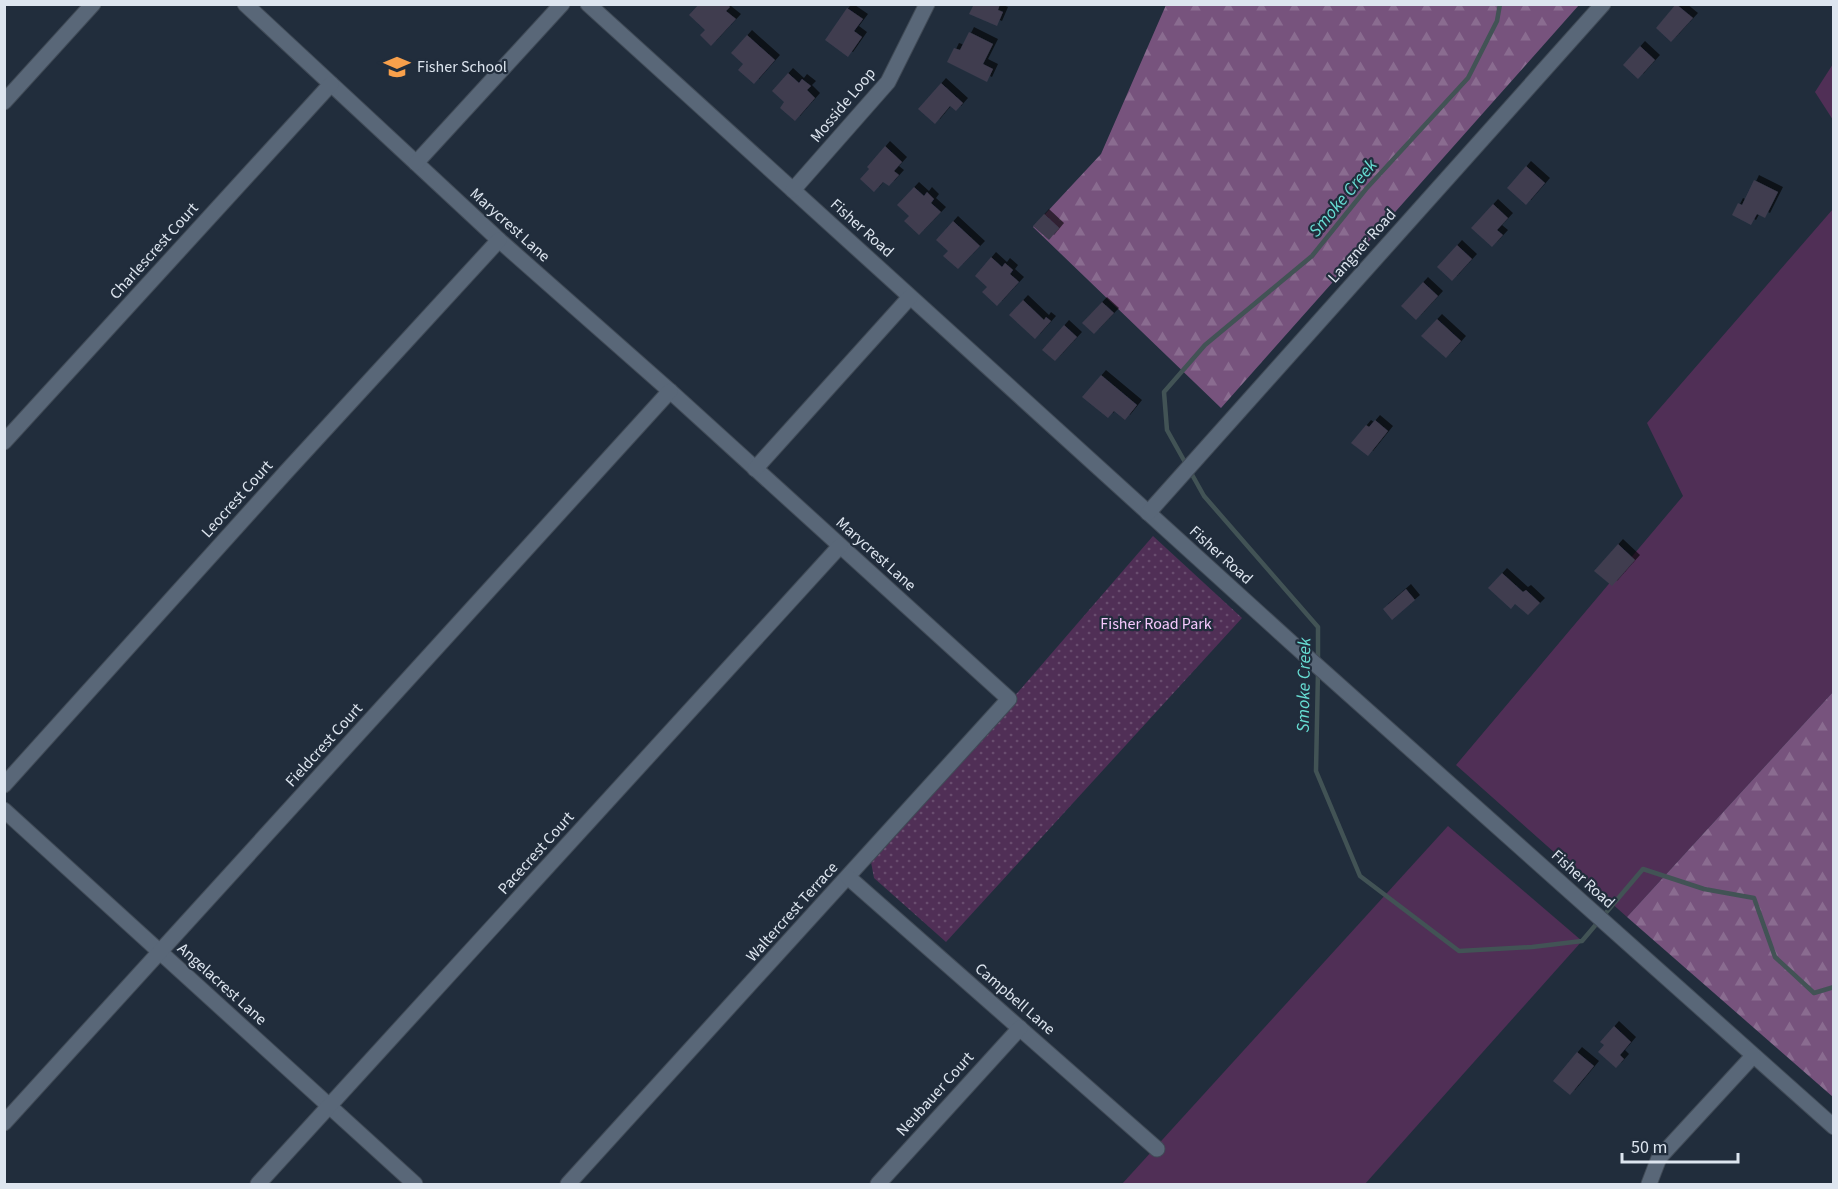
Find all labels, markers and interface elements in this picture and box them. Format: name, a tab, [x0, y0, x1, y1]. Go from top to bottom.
school or university icon: Fisher School	[382, 52, 412, 82]
place label: Fisher School	[417, 56, 507, 78]
street label: Mosside Loop	[805, 63, 881, 147]
water label: Smoke Creek	[1303, 153, 1383, 242]
street label: Marycrest Lane	[465, 183, 555, 267]
street label: Fisher Road	[826, 194, 898, 262]
street label: Charlescrest Court	[105, 197, 204, 304]
street label: Langner Road	[1323, 204, 1401, 288]
street label: Leocrest Court	[196, 455, 278, 543]
street label: Marycrest Lane	[831, 512, 921, 596]
street label: Fisher Road	[1185, 521, 1257, 589]
park label: Fisher Road Park	[1100, 613, 1212, 635]
water label: Smoke Creek	[1291, 637, 1317, 733]
street label: Fieldcrest Court	[280, 698, 368, 792]
street label: Pacecrest Court	[493, 806, 580, 899]
street label: Fisher Road	[1547, 845, 1619, 913]
street label: Waltercrest Terrace	[741, 857, 843, 967]
street label: Angelacrest Lane	[172, 938, 272, 1030]
street label: Campbell Lane	[970, 958, 1060, 1040]
street label: Neubauer Court	[891, 1047, 979, 1141]
scale bar	[1622, 1126, 1738, 1164]
text: 50 m	[1631, 1135, 1667, 1160]

